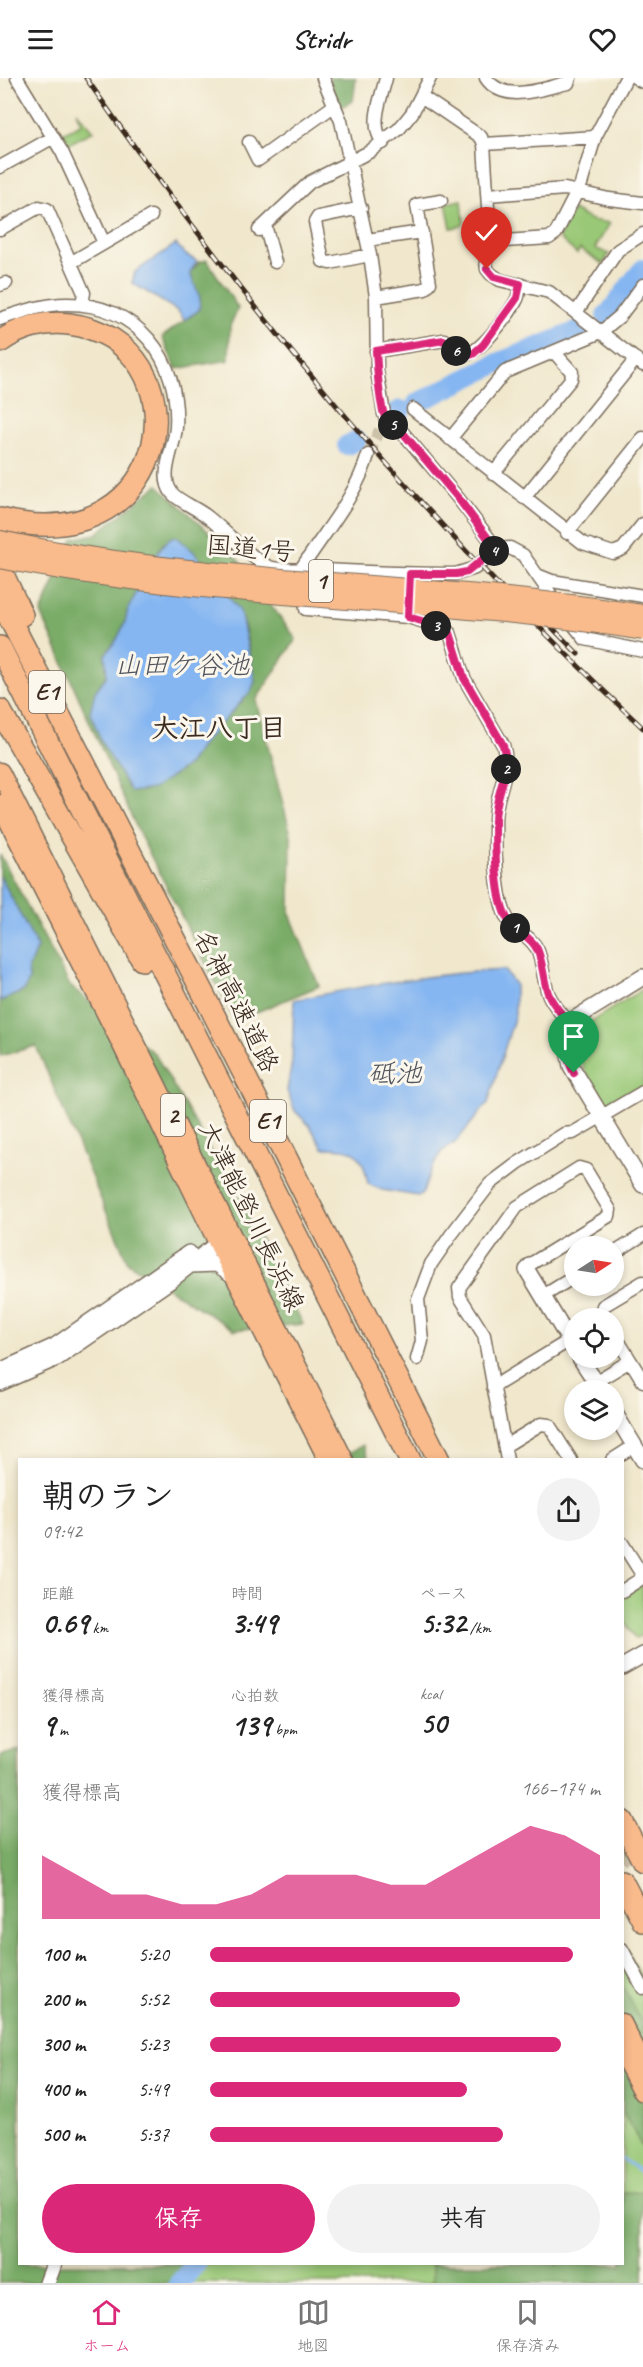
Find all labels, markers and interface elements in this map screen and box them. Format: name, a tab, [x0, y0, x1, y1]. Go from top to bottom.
text: Stridr	[292, 22, 351, 56]
icon: menu	[24, 23, 57, 56]
icon: heart	[586, 23, 619, 56]
pin	[461, 207, 512, 269]
icon: check	[470, 216, 503, 249]
pin: 6	[441, 336, 471, 366]
text: 6	[452, 341, 460, 361]
pin: 5	[378, 410, 408, 440]
text: 5	[390, 415, 396, 435]
street label: 国道1号	[205, 528, 297, 569]
pin: 4	[479, 536, 509, 566]
text: 4	[490, 541, 498, 561]
road number: 1	[309, 560, 333, 602]
pin: 3	[421, 611, 451, 641]
text: 3	[432, 616, 440, 636]
water label: 山田ケ谷池	[115, 648, 250, 682]
road number: E1	[29, 671, 65, 713]
district label: 大江八丁目	[152, 711, 287, 745]
pin: 2	[491, 754, 521, 784]
text: 2	[502, 759, 510, 779]
pin: 1	[500, 913, 530, 943]
text: 1	[511, 918, 519, 938]
street label: 名神高速道路	[186, 924, 287, 1078]
pin	[548, 1011, 599, 1073]
icon: arrive	[557, 1020, 590, 1053]
water label: 砥池	[368, 1056, 423, 1090]
road number: 2	[161, 1094, 185, 1136]
road number: E1	[250, 1100, 286, 1142]
street label: 大津能登川長浜線	[191, 1116, 312, 1317]
north arrow	[564, 1236, 624, 1296]
map controls	[564, 1236, 624, 1440]
button: locate	[564, 1308, 624, 1368]
button: layers	[564, 1380, 624, 1440]
text: 朝のラン	[42, 1475, 174, 1517]
button: share	[537, 1478, 600, 1541]
text: 09:42	[42, 1519, 82, 1544]
text: 距離	[42, 1584, 74, 1604]
text: 時間	[231, 1584, 263, 1604]
text: ペース	[420, 1584, 467, 1604]
text: 0.69	[42, 1604, 89, 1642]
text: 3:49	[231, 1604, 277, 1642]
text: 5:32	[420, 1604, 466, 1642]
text: km	[89, 1618, 108, 1638]
text: /km	[466, 1618, 491, 1638]
text: kcal	[420, 1684, 441, 1704]
text: 獲得標高	[42, 1686, 106, 1706]
text: 心拍数	[231, 1686, 279, 1706]
text: 50	[420, 1704, 447, 1742]
text: 9	[42, 1706, 55, 1744]
text: 139	[231, 1706, 271, 1744]
text: m	[55, 1720, 68, 1740]
text: bpm	[271, 1720, 297, 1740]
text: 166–174 m	[521, 1776, 600, 1801]
text: 獲得標高	[42, 1780, 122, 1805]
text: 100 m	[42, 1942, 85, 1967]
text: 5:20	[138, 1942, 169, 1967]
text: 200 m	[42, 1987, 85, 2012]
text: 5:52	[138, 1987, 169, 2012]
text: 300 m	[42, 2032, 85, 2057]
text: 5:23	[138, 2032, 169, 2057]
text: 400 m	[42, 2077, 85, 2102]
text: 5:49	[138, 2077, 169, 2102]
text: 500 m	[42, 2122, 85, 2147]
text: 5:37	[138, 2122, 169, 2147]
button: 保存	[42, 2184, 315, 2253]
button: 共有	[327, 2184, 600, 2253]
tab: ホーム	[83, 2296, 130, 2356]
tab: 地図	[297, 2296, 330, 2356]
tab: 保存済み	[496, 2296, 560, 2356]

